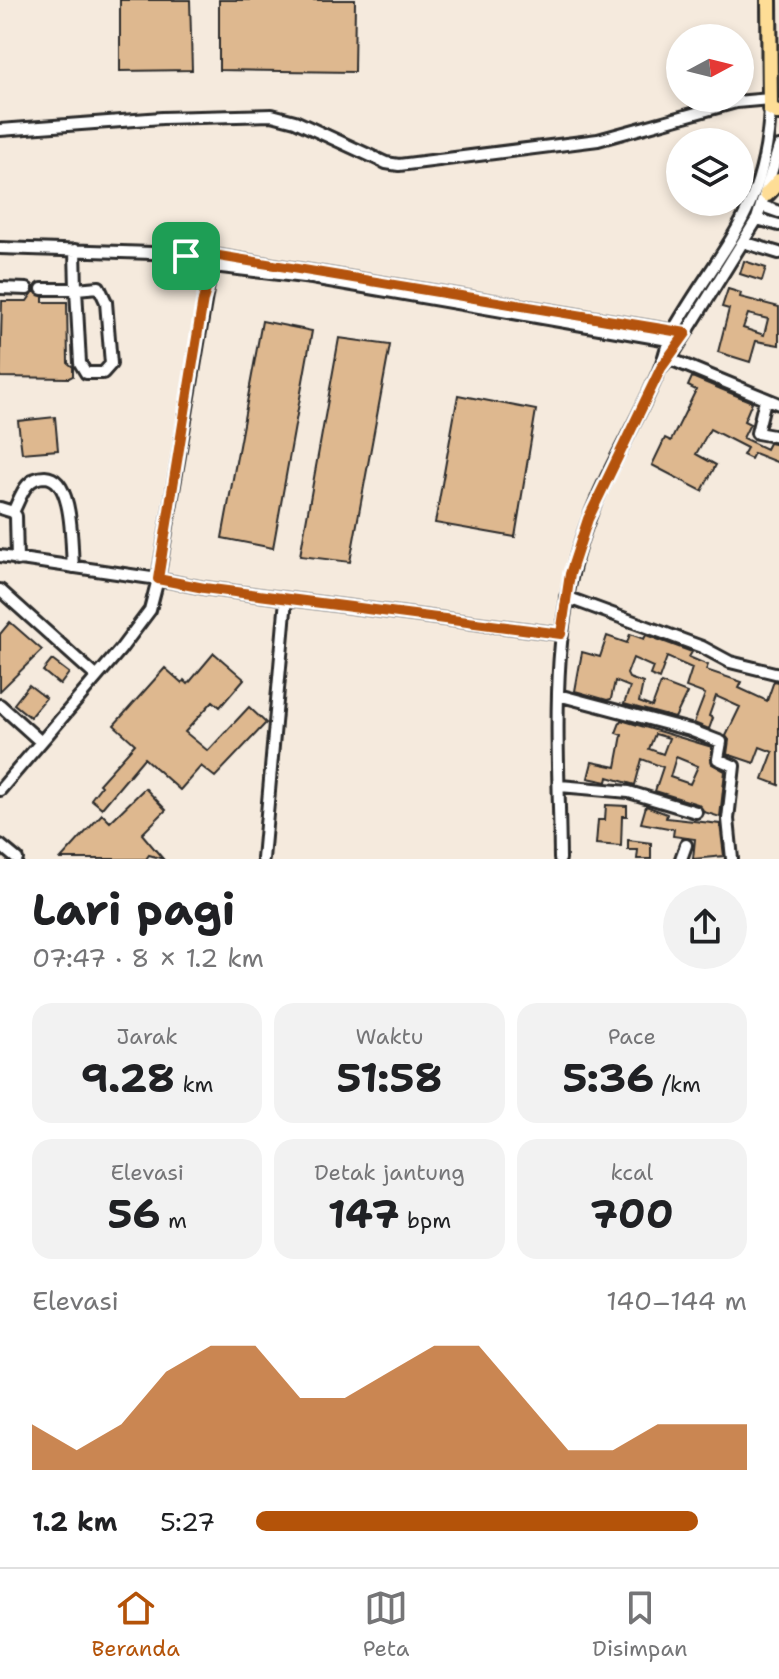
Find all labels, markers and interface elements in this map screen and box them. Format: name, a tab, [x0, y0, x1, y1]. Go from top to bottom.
north arrow	[666, 24, 754, 112]
map controls	[666, 24, 754, 216]
button: layers	[666, 128, 754, 216]
pin	[152, 222, 220, 290]
icon: arrive	[164, 234, 208, 278]
text: Lari pagi	[32, 880, 235, 939]
button: share	[663, 885, 747, 969]
text: 07:47 · 8 × 1.2 km	[32, 940, 264, 975]
text: Jarak	[116, 1022, 178, 1051]
text: Waktu	[356, 1022, 423, 1051]
text: Pace	[608, 1022, 656, 1051]
text: 9.28	[81, 1051, 175, 1105]
text: 51:58	[337, 1051, 442, 1105]
text: 5:36	[563, 1051, 654, 1105]
text: km	[175, 1070, 214, 1099]
text: /km	[654, 1070, 701, 1099]
text: Elevasi	[110, 1158, 184, 1187]
text: Detak jantung	[314, 1158, 465, 1187]
text: kcal	[610, 1158, 653, 1187]
text: 56	[107, 1187, 160, 1241]
text: 147	[328, 1187, 399, 1241]
text: 700	[590, 1187, 674, 1241]
text: m	[160, 1206, 187, 1235]
text: bpm	[399, 1206, 451, 1235]
text: Elevasi	[32, 1283, 119, 1318]
text: 140–144 m	[606, 1283, 747, 1318]
text: 1.2 km	[32, 1504, 117, 1539]
text: 5:27	[160, 1504, 215, 1539]
tab: Beranda	[91, 1586, 180, 1663]
tab: Peta	[363, 1586, 410, 1663]
tab: Disimpan	[592, 1586, 688, 1663]

